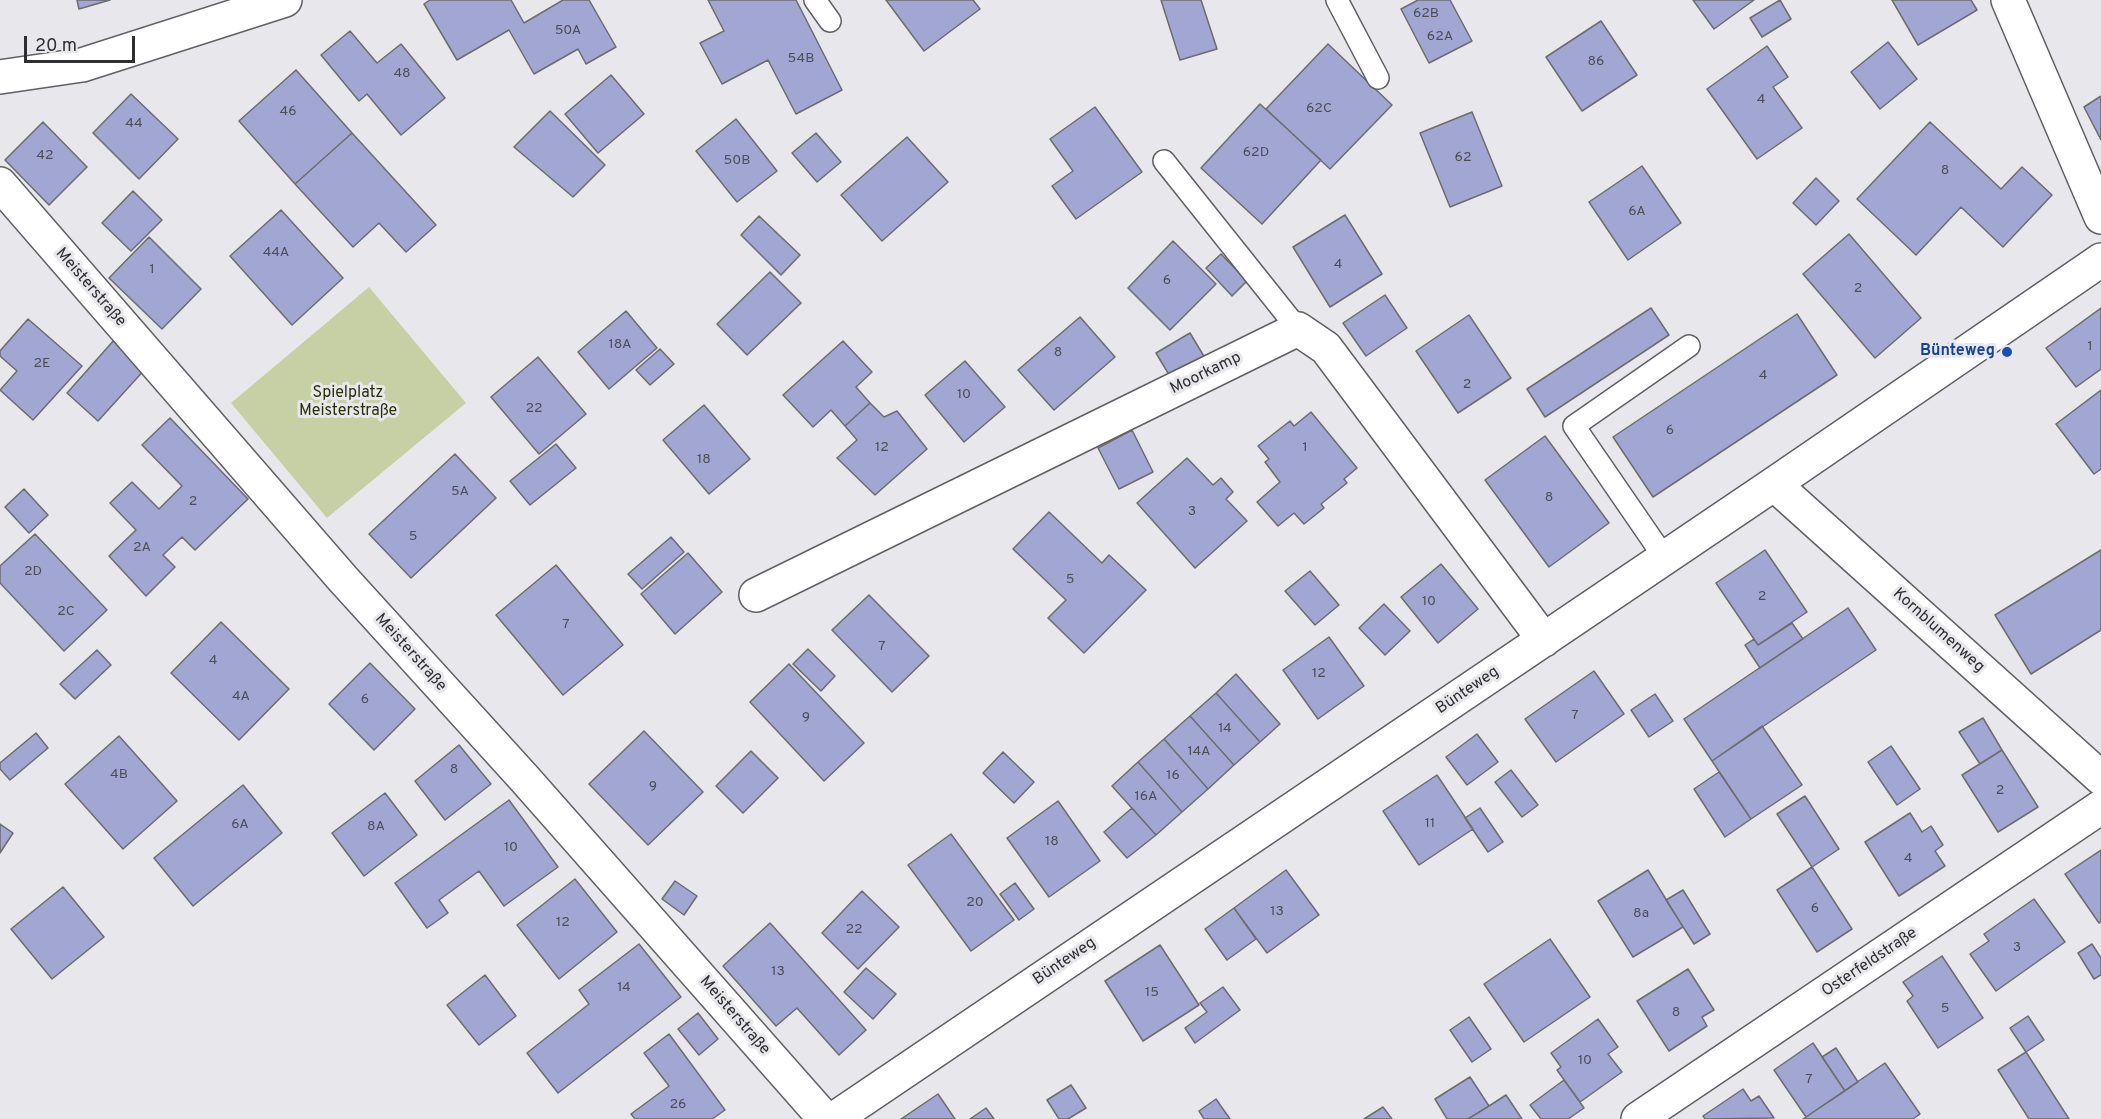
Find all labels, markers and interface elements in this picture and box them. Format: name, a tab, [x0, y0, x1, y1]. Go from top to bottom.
house number: 62B	[1413, 6, 1439, 22]
house number: 50A	[555, 23, 581, 39]
scale bar	[27, 24, 138, 62]
house number: 62A	[1427, 29, 1453, 45]
text: 20 m	[35, 35, 77, 58]
house number: 54B	[788, 51, 814, 67]
house number: 86	[1588, 54, 1604, 70]
house number: 48	[393, 66, 411, 82]
house number: 4	[1757, 92, 1765, 108]
house number: 62C	[1306, 101, 1332, 117]
house number: 46	[279, 104, 297, 120]
house number: 44	[125, 116, 143, 132]
house number: 62D	[1243, 145, 1269, 161]
house number: 42	[36, 148, 54, 164]
house number: 62	[1455, 150, 1471, 166]
house number: 50B	[724, 153, 750, 169]
house number: 8	[1941, 163, 1949, 179]
house number: 6A	[1628, 204, 1646, 220]
street label: Meisterstraße	[51, 245, 129, 331]
house number: 44A	[263, 245, 289, 261]
house number: 4	[1334, 257, 1342, 273]
house number: 1	[149, 262, 155, 278]
house number: 6	[1163, 273, 1171, 289]
house number: 2	[1854, 281, 1862, 297]
house number: 18A	[608, 337, 632, 353]
house number: 1	[2087, 339, 2093, 355]
place label: Bünteweg	[1920, 342, 1995, 362]
house number: 8	[1054, 345, 1062, 361]
marker: Bünteweg	[2000, 345, 2014, 359]
street label: Moorkamp	[1167, 349, 1245, 399]
house number: 2E	[34, 356, 50, 372]
house number: 4	[1759, 368, 1767, 384]
house number: 2	[1463, 377, 1471, 393]
park label: Spielplatz Meisterstraße	[299, 384, 397, 422]
house number: 10	[957, 387, 971, 403]
house number: 22	[525, 401, 543, 417]
house number: 6	[1666, 423, 1674, 439]
house number: 12	[875, 440, 889, 456]
house number: 1	[1302, 440, 1308, 456]
house number: 18	[697, 452, 711, 468]
house number: 5A	[451, 484, 469, 500]
house number: 8	[1545, 490, 1553, 506]
house number: 2	[189, 494, 197, 510]
house number: 3	[1188, 504, 1196, 520]
house number: 5	[409, 529, 417, 545]
house number: 2A	[133, 540, 151, 556]
house number: 2D	[24, 564, 42, 580]
house number: 5	[1066, 572, 1074, 588]
street label: Kornblumenweg	[1888, 585, 1988, 677]
house number: 2	[1758, 589, 1766, 605]
house number: 10	[1422, 594, 1436, 610]
house number: 2C	[57, 604, 75, 620]
street label: Meisterstraße	[370, 610, 450, 696]
house number: 7	[562, 617, 570, 633]
house number: 7	[878, 639, 886, 655]
house number: 4	[209, 653, 217, 669]
street label: Bünteweg	[1433, 663, 1503, 719]
house number: 12	[1312, 666, 1326, 682]
house number: 4A	[232, 689, 250, 705]
house number: 6	[361, 692, 369, 708]
house number: 7	[1571, 708, 1579, 724]
house number: 9	[802, 710, 810, 726]
house number: 14	[1218, 721, 1232, 737]
house number: 14A	[1188, 744, 1210, 760]
house number: 8	[450, 762, 458, 778]
house number: 4B	[110, 767, 128, 783]
house number: 16	[1166, 768, 1180, 784]
house number: 9	[649, 779, 657, 795]
house number: 2	[1996, 783, 2004, 799]
house number: 16A	[1135, 789, 1157, 805]
house number: 11	[1425, 816, 1435, 832]
house number: 6A	[231, 817, 249, 833]
house number: 8A	[367, 819, 385, 835]
house number: 18	[1045, 834, 1059, 850]
house number: 10	[504, 840, 518, 856]
house number: 4	[1904, 851, 1912, 867]
house number: 20	[966, 895, 984, 911]
house number: 6	[1811, 901, 1819, 917]
house number: 13	[1270, 904, 1284, 920]
house number: 8a	[1633, 906, 1649, 922]
house number: 12	[556, 915, 570, 931]
house number: 22	[845, 922, 863, 938]
street label: Osterfeldstraße	[1819, 924, 1921, 1002]
street label: Bünteweg	[1030, 934, 1100, 990]
house number: 3	[2013, 940, 2021, 956]
house number: 13	[771, 964, 785, 980]
street label: Meisterstraße	[695, 973, 773, 1059]
house number: 14	[617, 980, 631, 996]
house number: 15	[1145, 985, 1159, 1001]
house number: 5	[1941, 1001, 1949, 1017]
house number: 8	[1672, 1005, 1680, 1021]
house number: 10	[1578, 1053, 1592, 1069]
house number: 7	[1805, 1072, 1813, 1088]
house number: 26	[670, 1097, 686, 1113]

